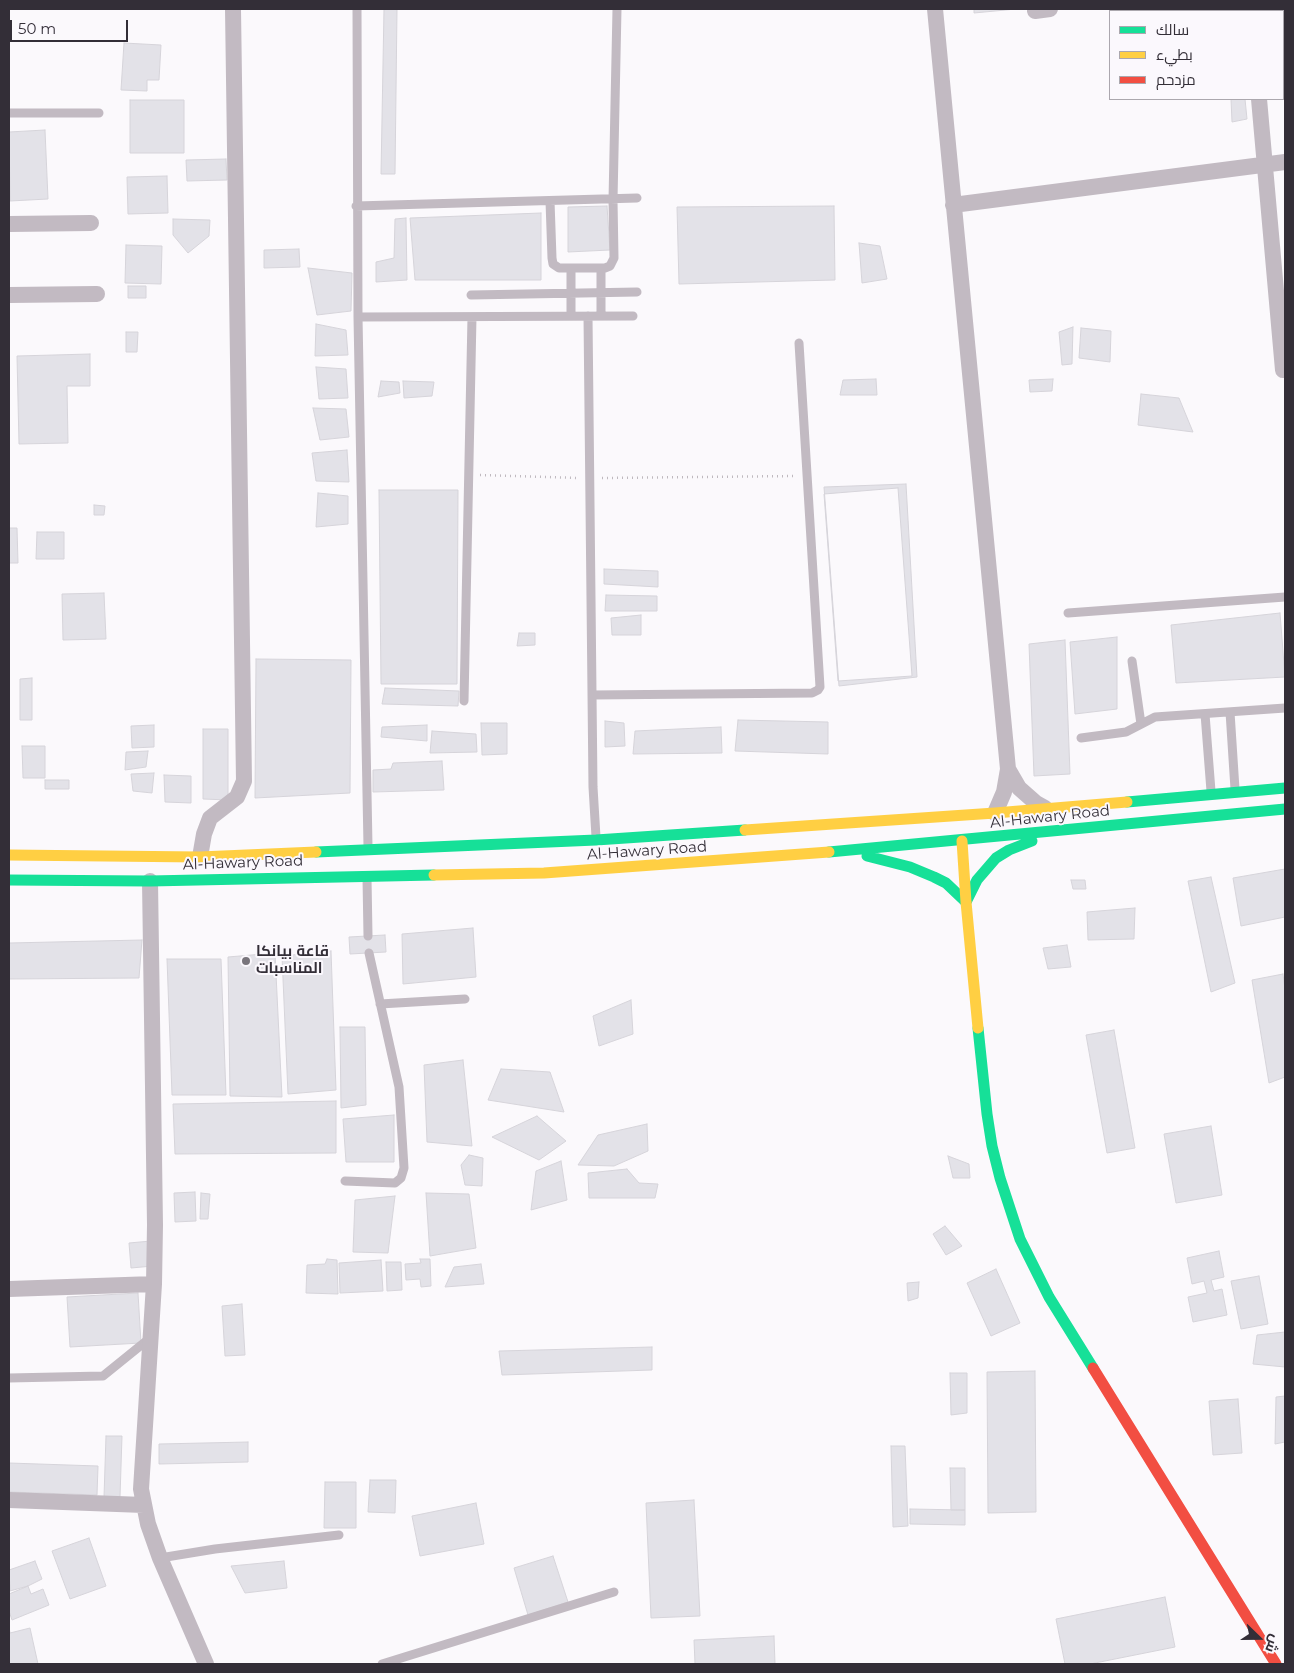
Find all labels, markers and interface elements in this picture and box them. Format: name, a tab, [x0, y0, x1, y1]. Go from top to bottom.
scale bar	[12, 10, 130, 42]
legend	[1109, 10, 1284, 100]
text: 50 m	[18, 19, 56, 38]
text: سالك	[1156, 20, 1189, 39]
text: بطيء	[1156, 45, 1193, 64]
text: مزدحم	[1156, 70, 1196, 89]
street label: Al-Hawary Road	[989, 802, 1111, 832]
street label: Al-Hawary Road	[586, 838, 708, 864]
street label: Al-Hawary Road	[183, 852, 303, 874]
place label: قاعة بيانكا المناسبات	[256, 943, 329, 978]
marker: قاعة بيانكا المناسبات	[240, 955, 252, 967]
north arrow	[1234, 1613, 1284, 1663]
text: ش	[1261, 1632, 1285, 1655]

